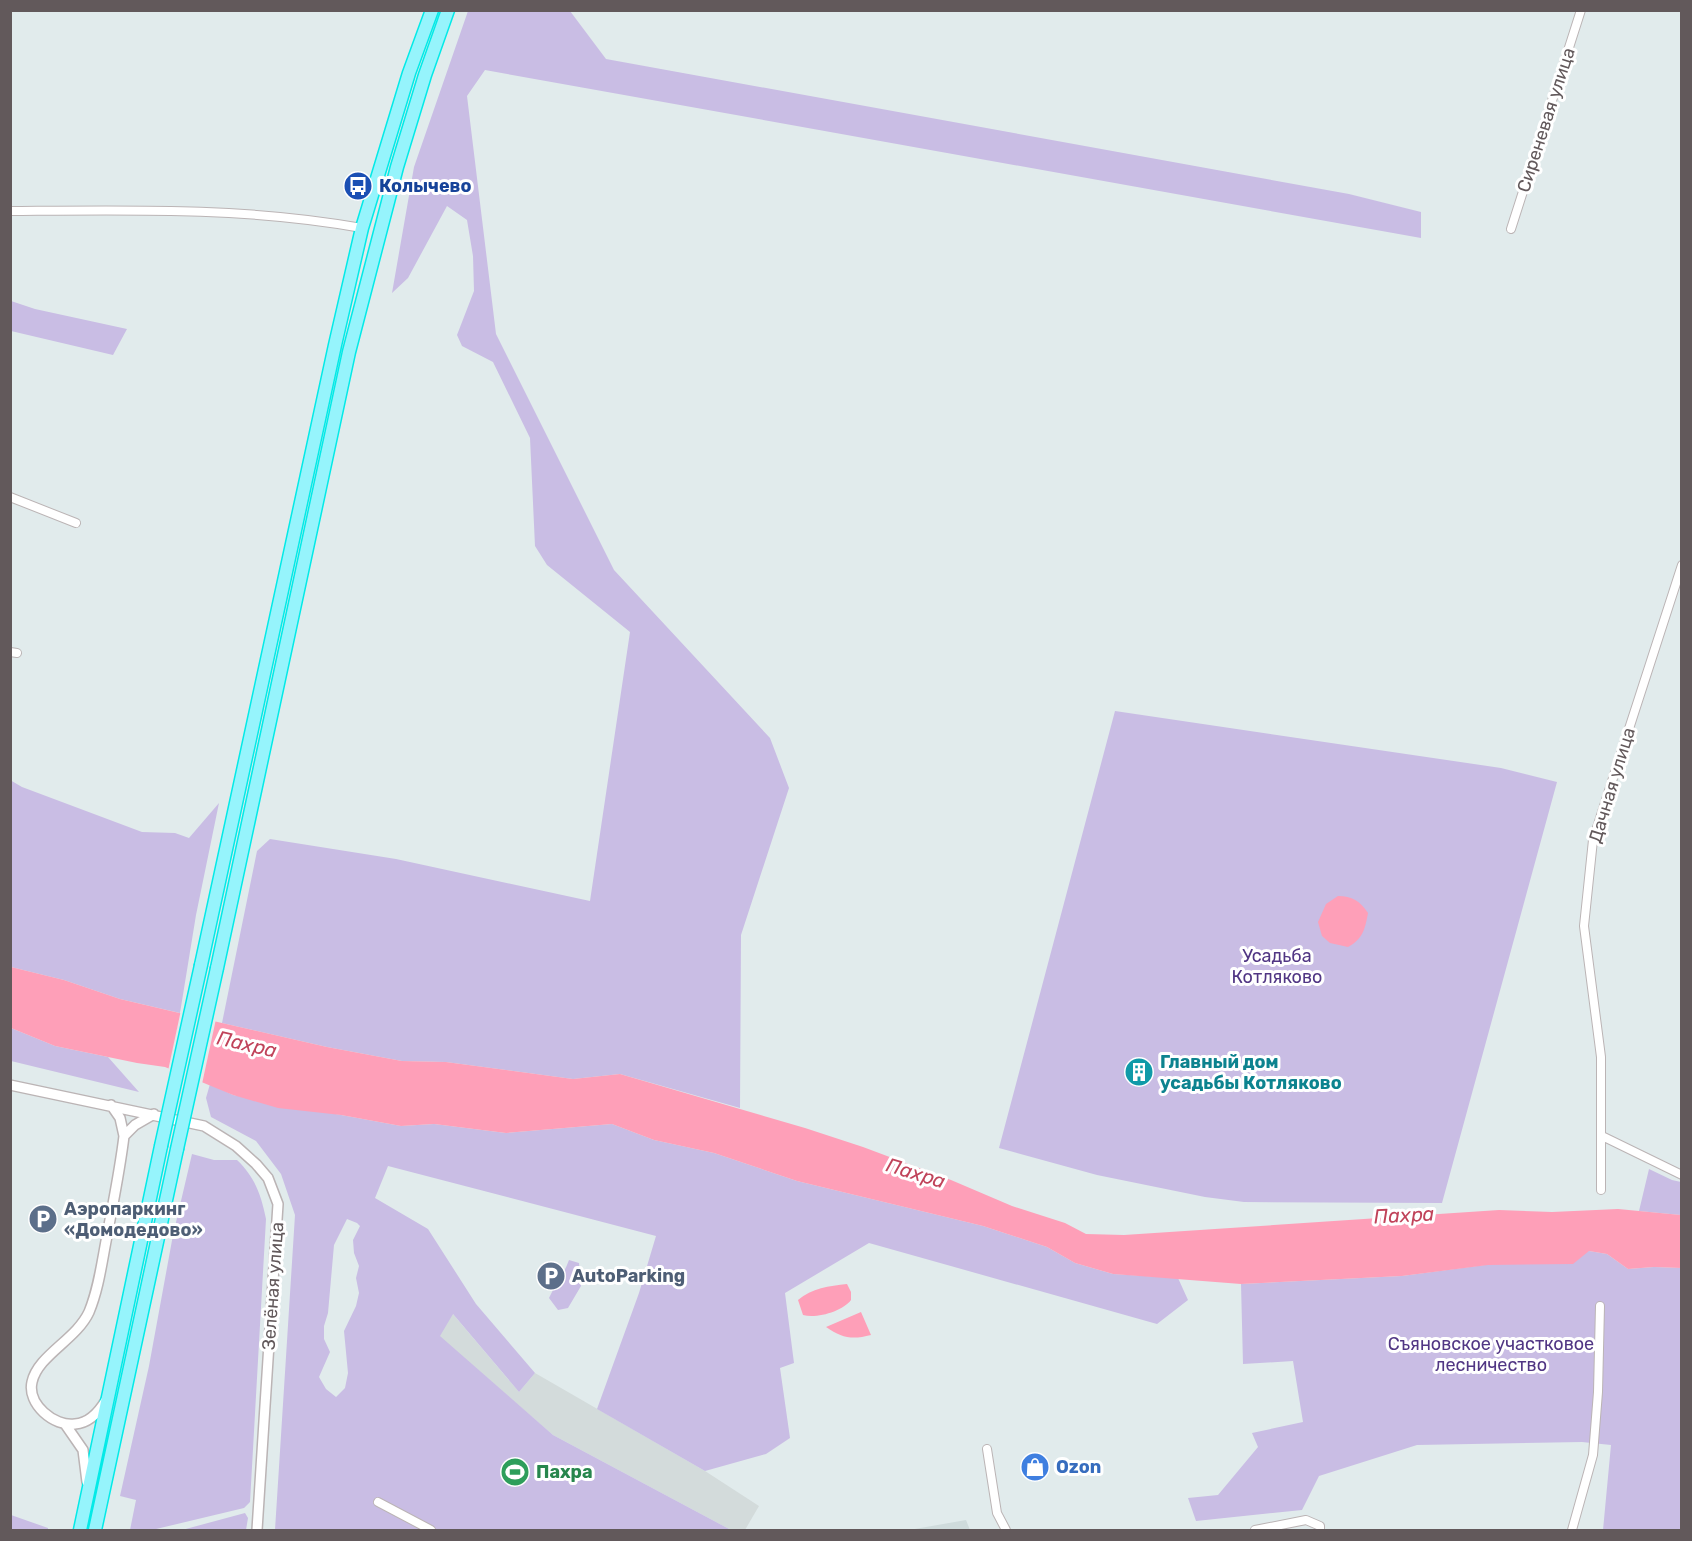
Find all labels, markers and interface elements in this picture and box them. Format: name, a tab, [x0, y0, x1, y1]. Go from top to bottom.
street label: Сиреневая улица	[1512, 45, 1580, 195]
bus stop icon: Колычево	[342, 170, 374, 202]
place label: Колычево	[379, 175, 472, 197]
street label: Дачная улица	[1584, 725, 1640, 845]
park label: Усадьба Котляково	[1232, 945, 1322, 988]
water label: Пахра	[215, 1026, 279, 1063]
place label: Главный дом усадьбы Котляково	[1160, 1051, 1342, 1094]
building icon: Главный дом усадьбы Котляково	[1123, 1056, 1155, 1088]
water label: Пахра	[884, 1153, 949, 1193]
place label: Аэропаркинг «Домодедово»	[64, 1198, 203, 1241]
water label: Пахра	[1373, 1201, 1435, 1229]
parking icon: Аэропаркинг «Домодедово»	[27, 1203, 59, 1235]
street label: Зелёная улица	[258, 1221, 288, 1351]
parking icon: AutoParking	[535, 1260, 567, 1292]
place label: AutoParking	[572, 1265, 685, 1287]
park label: Съяновское участковое лесничество	[1388, 1333, 1594, 1376]
shop icon: Ozon	[1019, 1451, 1051, 1483]
sports icon: Пахра	[499, 1456, 531, 1488]
place label: Ozon	[1056, 1456, 1101, 1478]
place label: Пахра	[536, 1461, 593, 1483]

